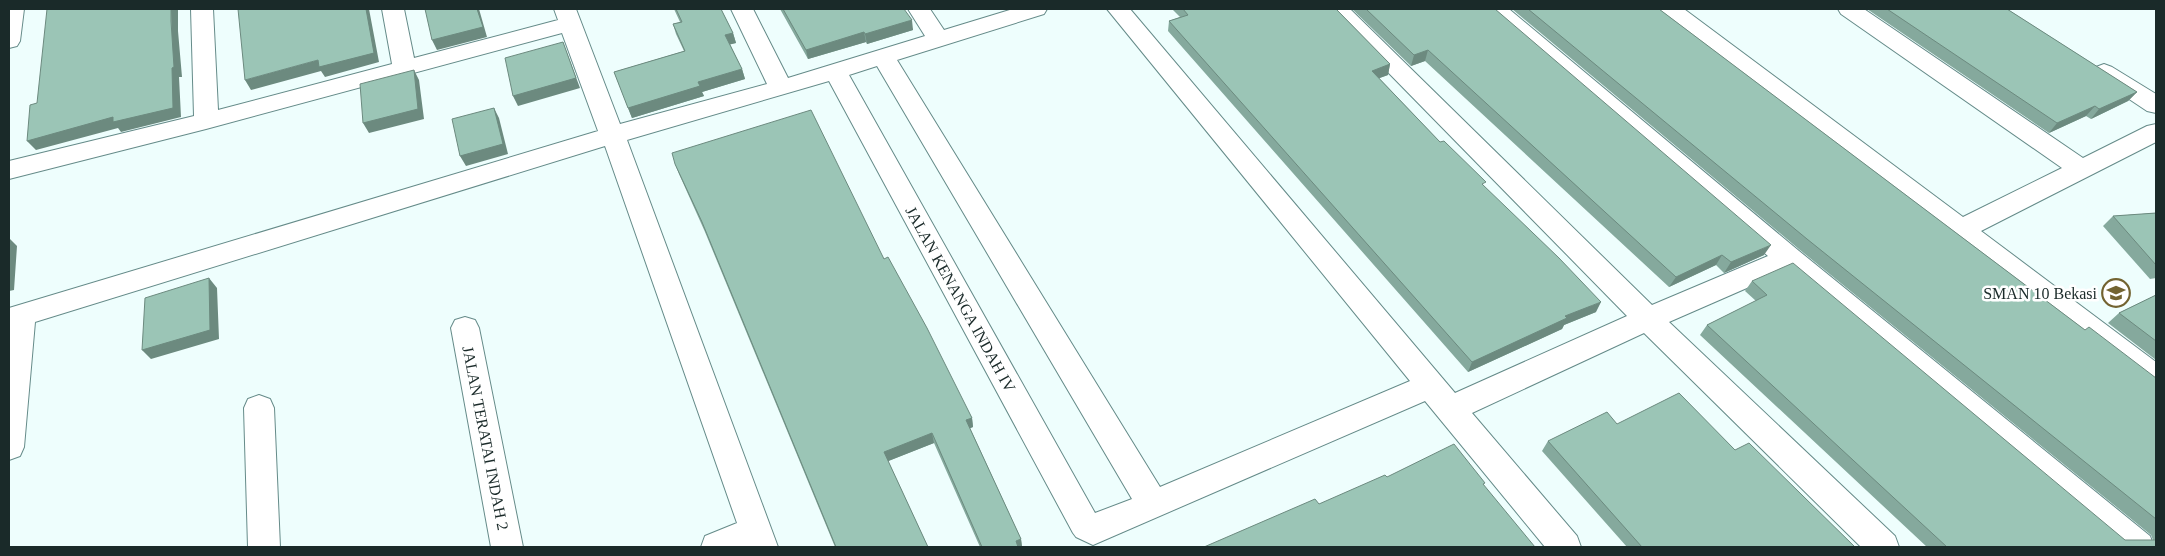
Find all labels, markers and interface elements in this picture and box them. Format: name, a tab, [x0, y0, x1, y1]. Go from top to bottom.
street label: JALAN KENANGA INDAH IV	[902, 204, 1019, 395]
school or university icon: SMAN 10 Bekasi	[2101, 278, 2131, 308]
place label: SMAN 10 Bekasi	[1983, 285, 2098, 302]
street label: JALAN TERATAI INDAH 2	[459, 345, 512, 532]

